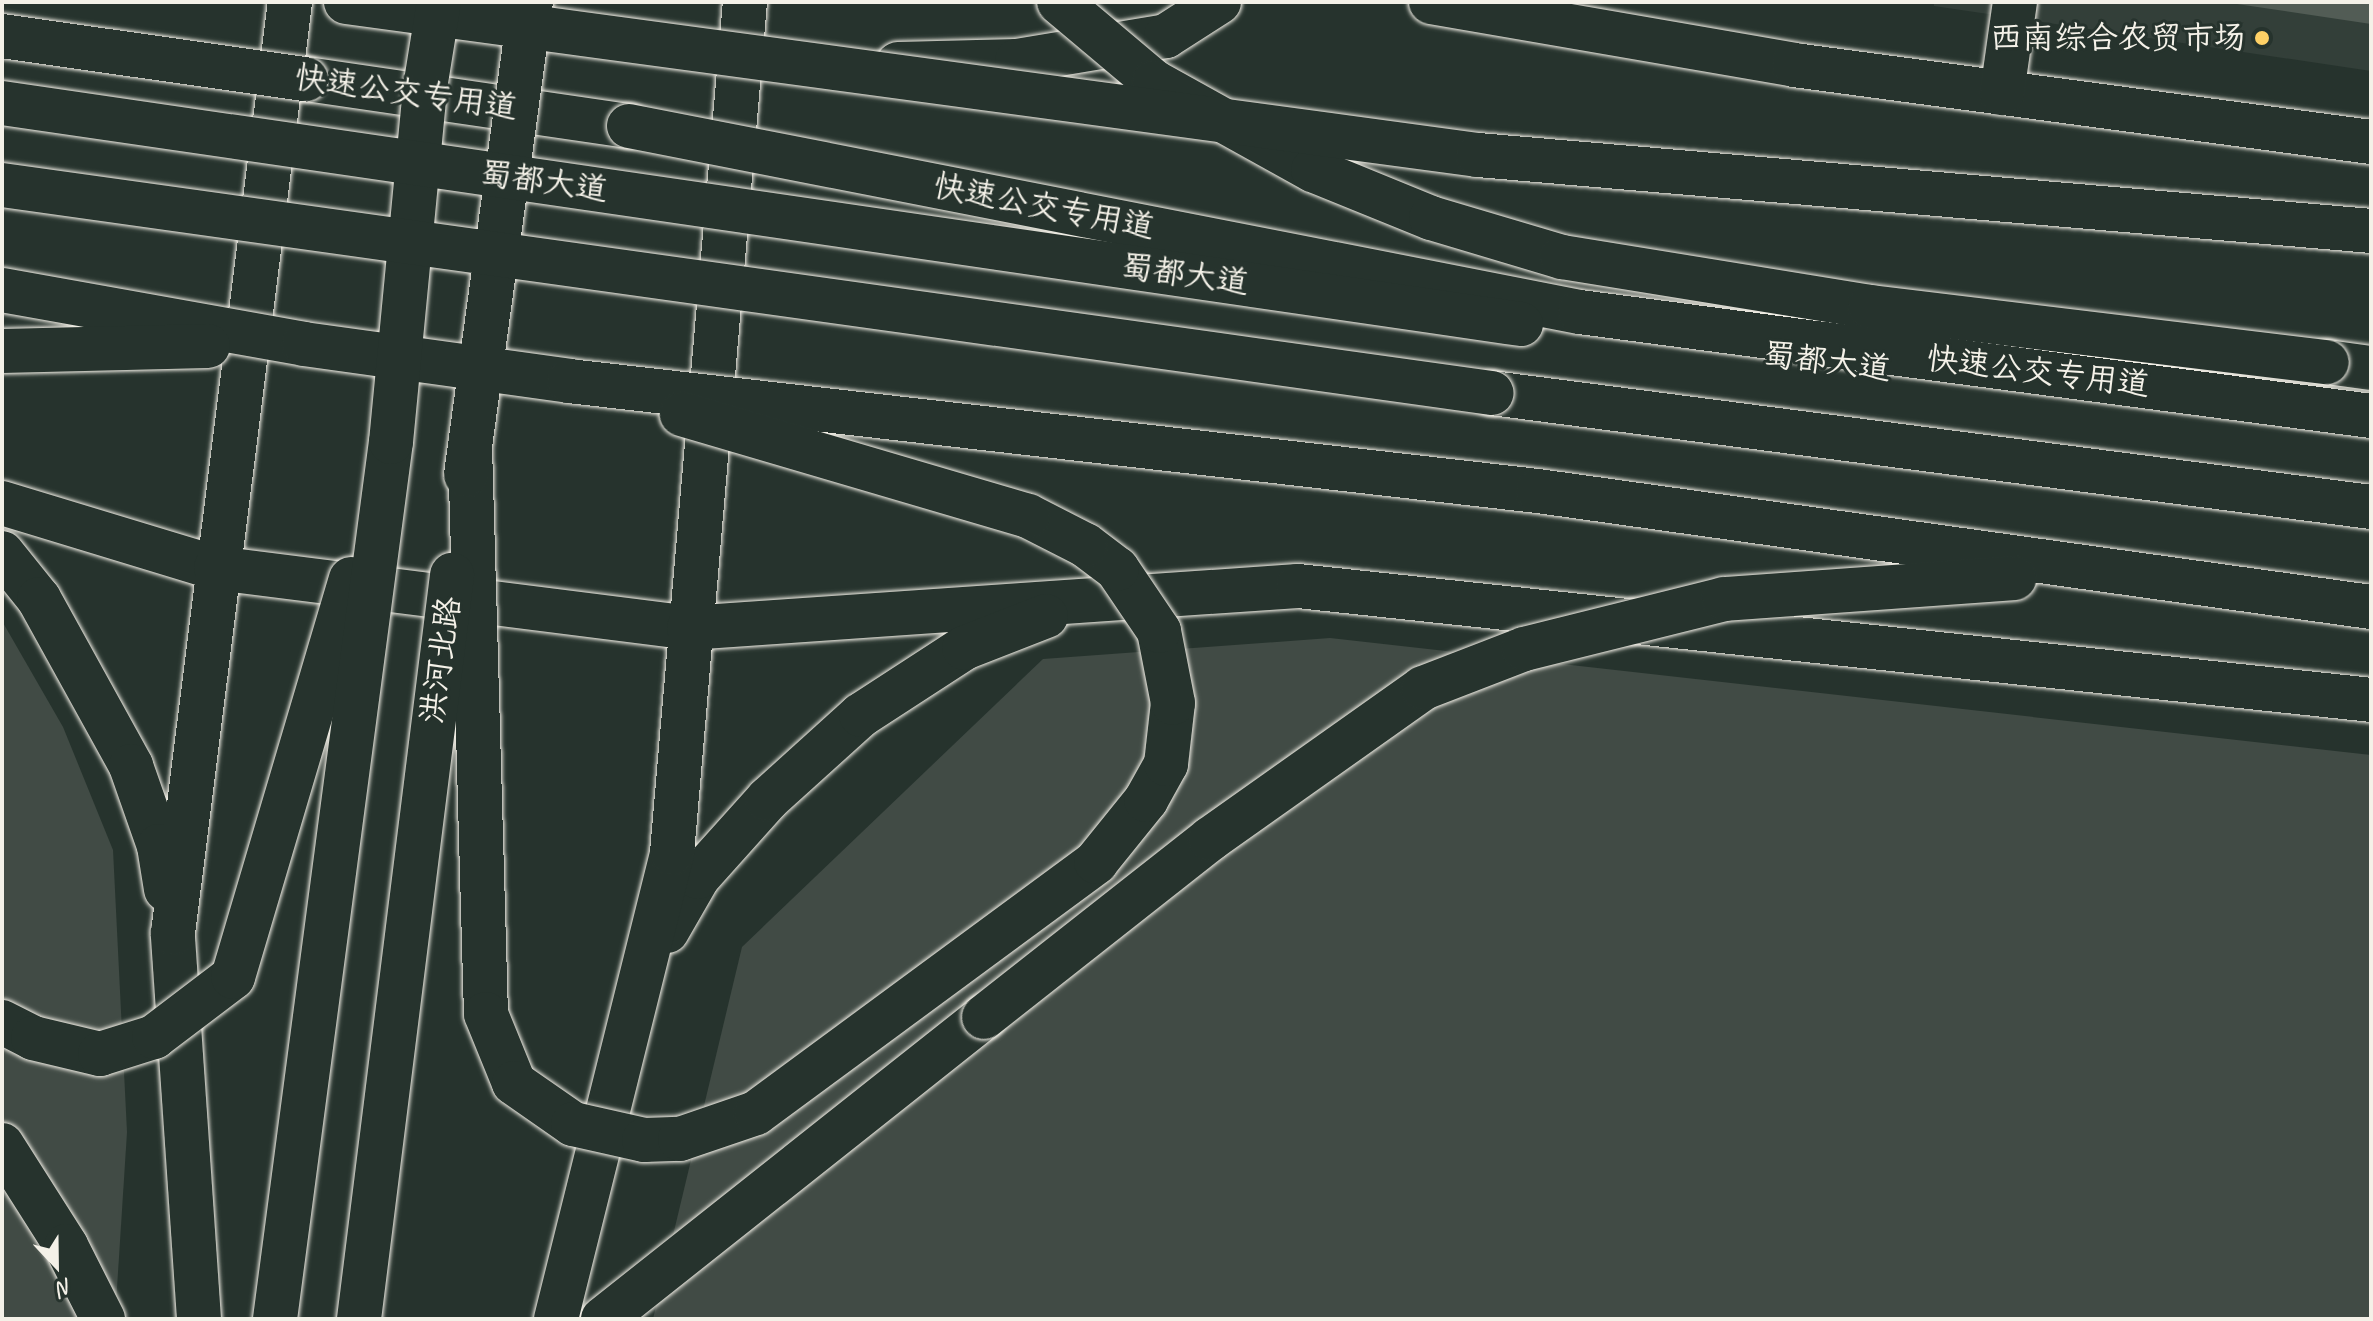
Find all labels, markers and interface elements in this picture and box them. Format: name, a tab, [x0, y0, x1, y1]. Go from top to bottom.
place label: 西南综合农贸市场	[1990, 19, 2246, 57]
marker: 西南综合农贸市场	[2253, 29, 2271, 47]
street label: 快速公交专用道	[292, 58, 520, 128]
street label: 蜀都大道	[478, 154, 610, 210]
street label: 快速公交专用道	[930, 167, 1158, 247]
street label: 蜀都大道	[1119, 247, 1251, 303]
street label: 蜀都大道	[1761, 335, 1893, 389]
street label: 快速公交专用道	[1924, 339, 2152, 405]
street label: 洪河北路	[413, 594, 469, 726]
north arrow	[16, 1225, 96, 1305]
text: N	[53, 1272, 77, 1303]

